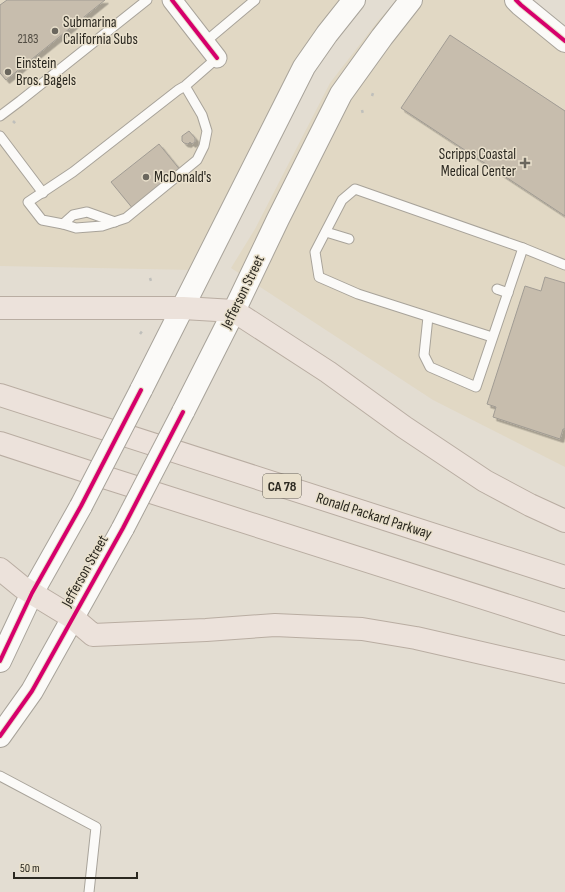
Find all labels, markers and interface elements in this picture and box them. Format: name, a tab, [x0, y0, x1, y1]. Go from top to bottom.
place label: Submarina California Subs	[63, 13, 138, 49]
marker: Submarina California Subs	[50, 26, 60, 36]
house number: 2183	[17, 31, 39, 47]
place label: Einstein Bros. Bagels	[16, 54, 76, 90]
marker: Einstein Bros. Bagels	[3, 67, 13, 77]
place label: Scripps Coastal Medical Center	[439, 145, 517, 181]
marker: Scripps Coastal Medical Center	[519, 157, 531, 169]
place label: McDonald's	[154, 168, 212, 187]
marker: McDonald's	[141, 172, 151, 182]
street label: Jefferson Street	[217, 252, 269, 333]
road number: CA 78	[263, 474, 301, 498]
street label: Ronald Packard Parkway	[314, 488, 434, 544]
street label: Jefferson Street	[57, 531, 113, 611]
scale bar	[14, 854, 137, 880]
text: 50 m	[20, 861, 40, 876]

